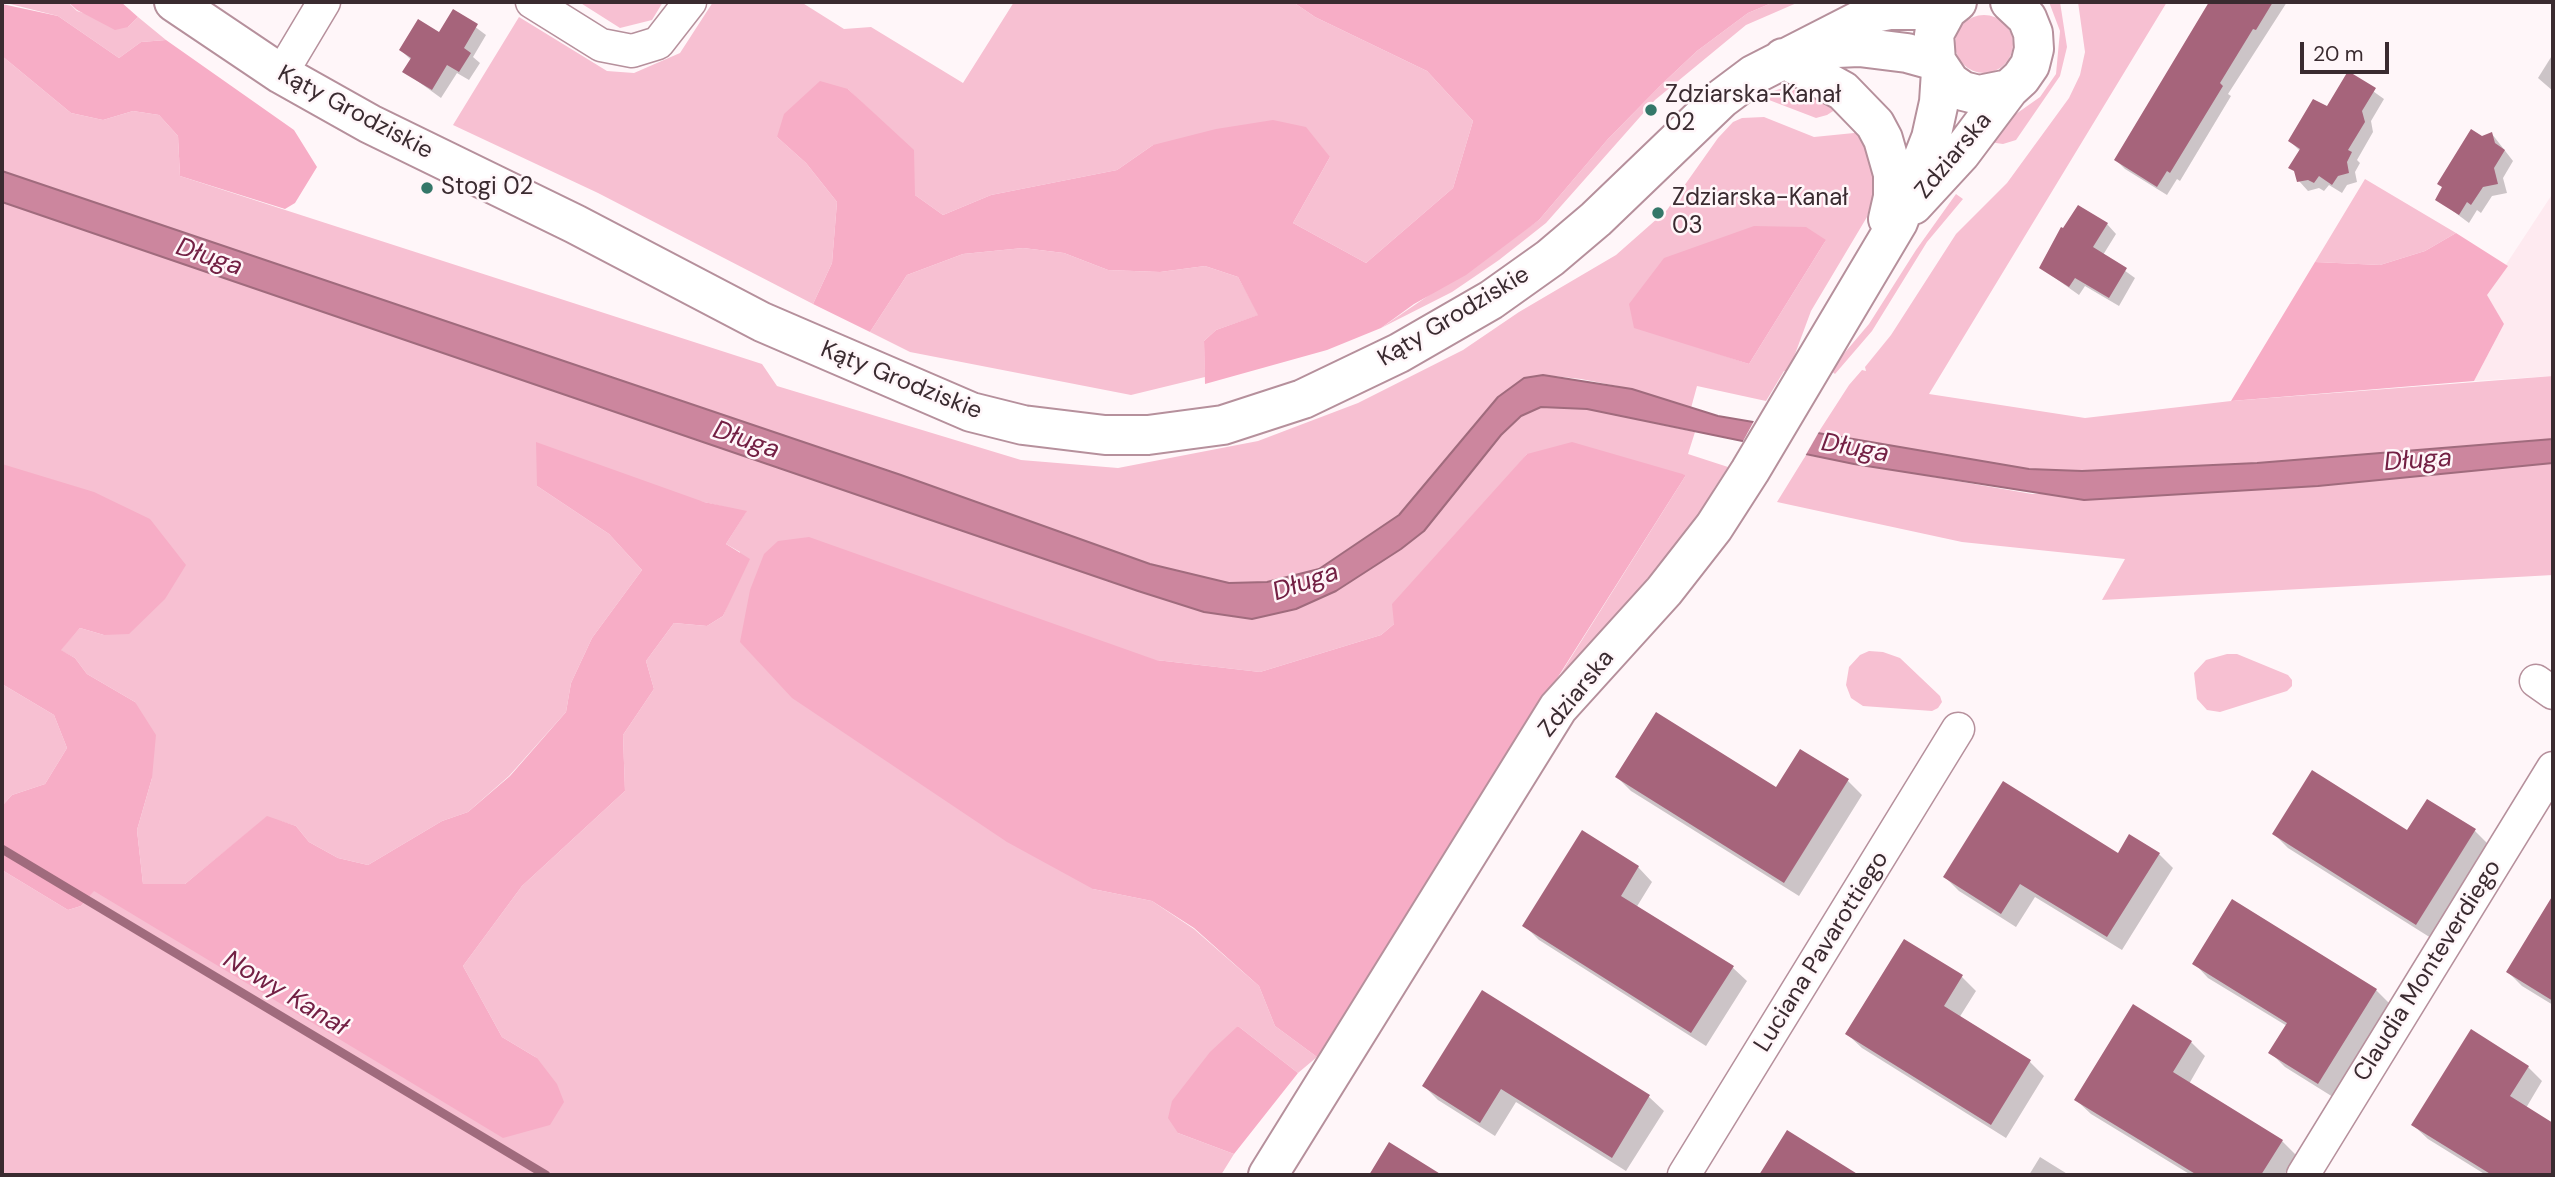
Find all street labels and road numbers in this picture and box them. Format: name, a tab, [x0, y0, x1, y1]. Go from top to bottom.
street label: Kąty Grodziskie	[273, 60, 437, 166]
street label: Zdziarska	[1910, 107, 1998, 205]
street label: Kąty Grodziskie	[1373, 260, 1535, 374]
street label: Kąty Grodziskie	[816, 336, 986, 426]
street label: Zdziarska	[1533, 645, 1621, 743]
street label: Luciana Pavarottiego	[1749, 847, 1895, 1057]
street label: Claudia Monteverdiego	[2348, 855, 2508, 1087]

